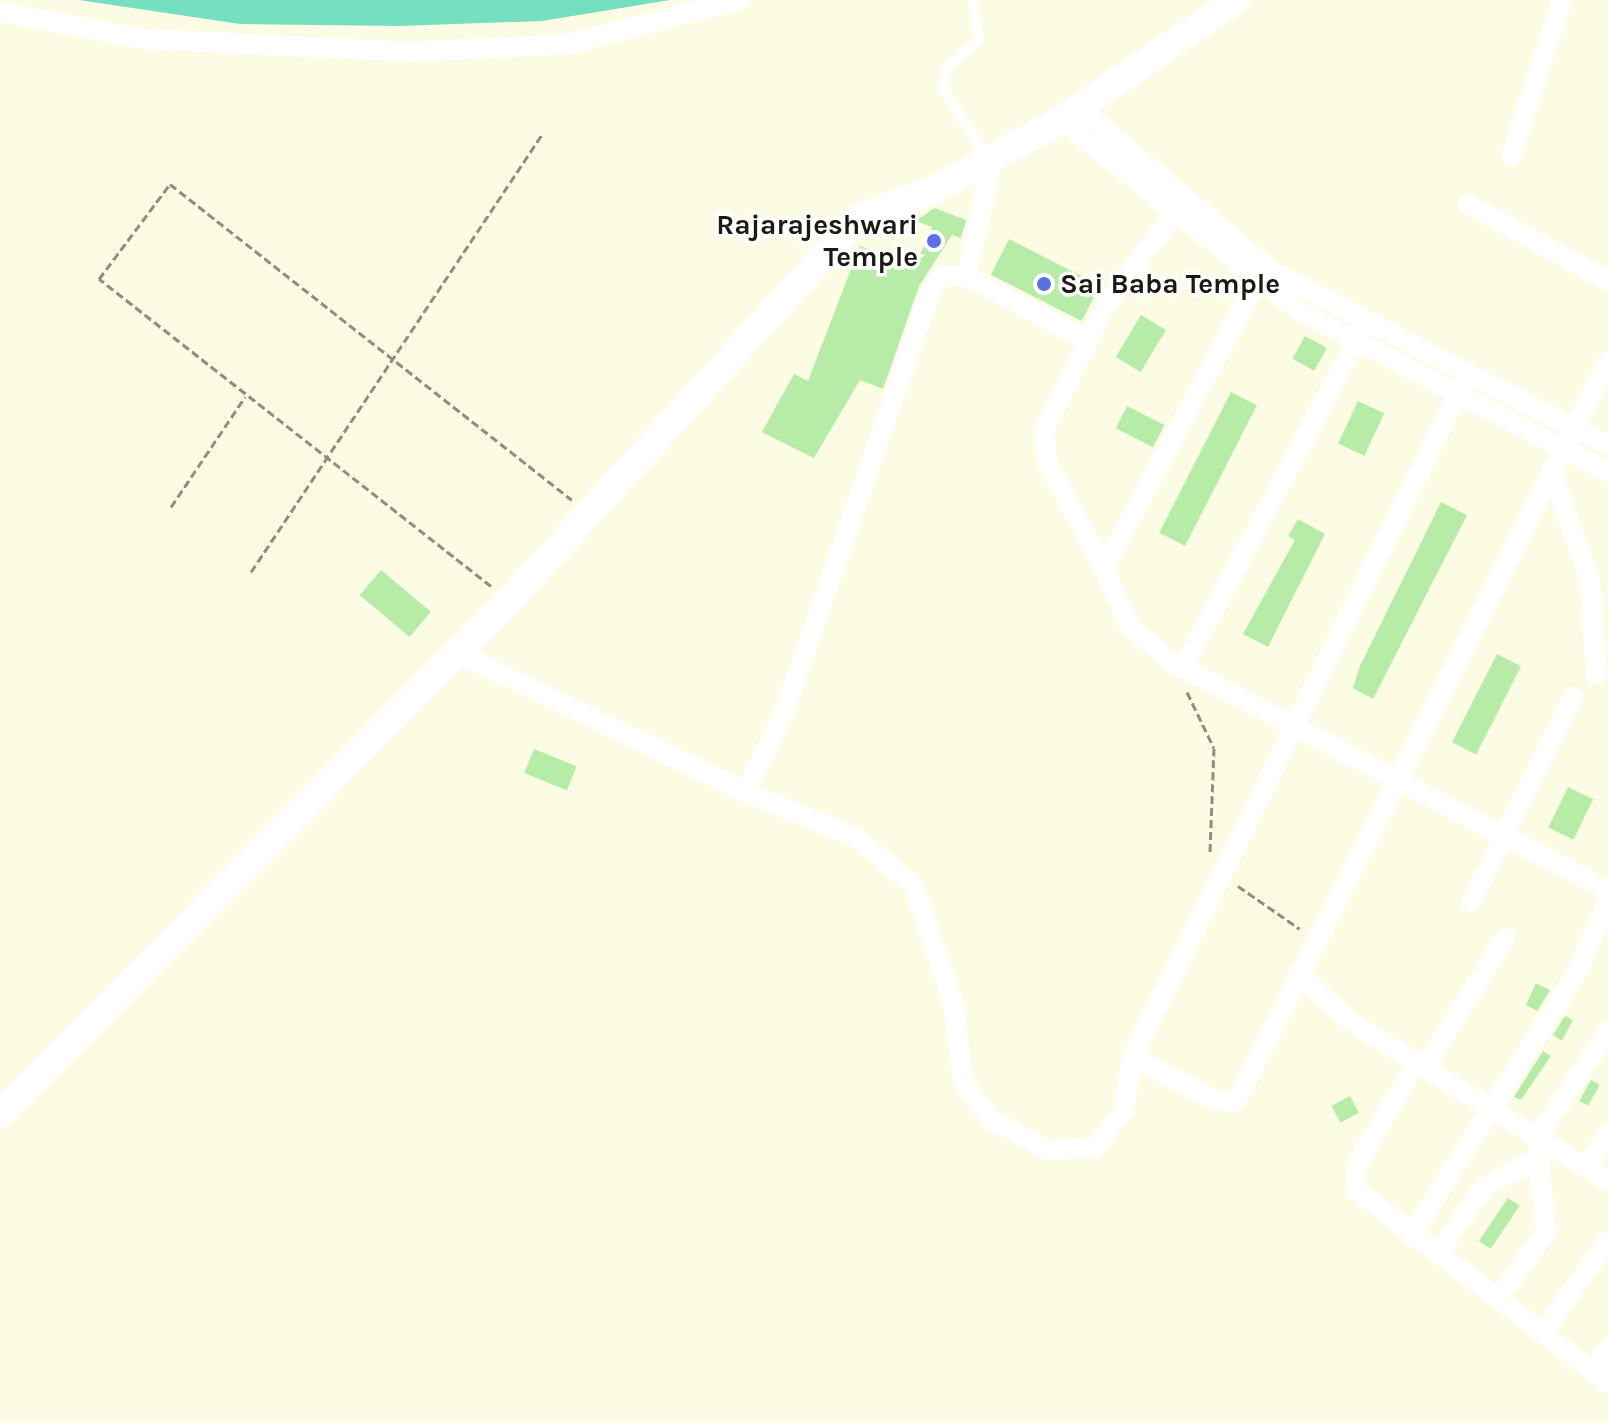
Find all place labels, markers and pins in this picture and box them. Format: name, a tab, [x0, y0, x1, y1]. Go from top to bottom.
place label: Rajarajeshwari Temple	[716, 208, 918, 274]
marker: Rajarajeshwari Temple	[925, 232, 943, 250]
place label: Sai Baba Temple	[1060, 267, 1280, 301]
marker: Sai Baba Temple	[1035, 275, 1053, 293]

